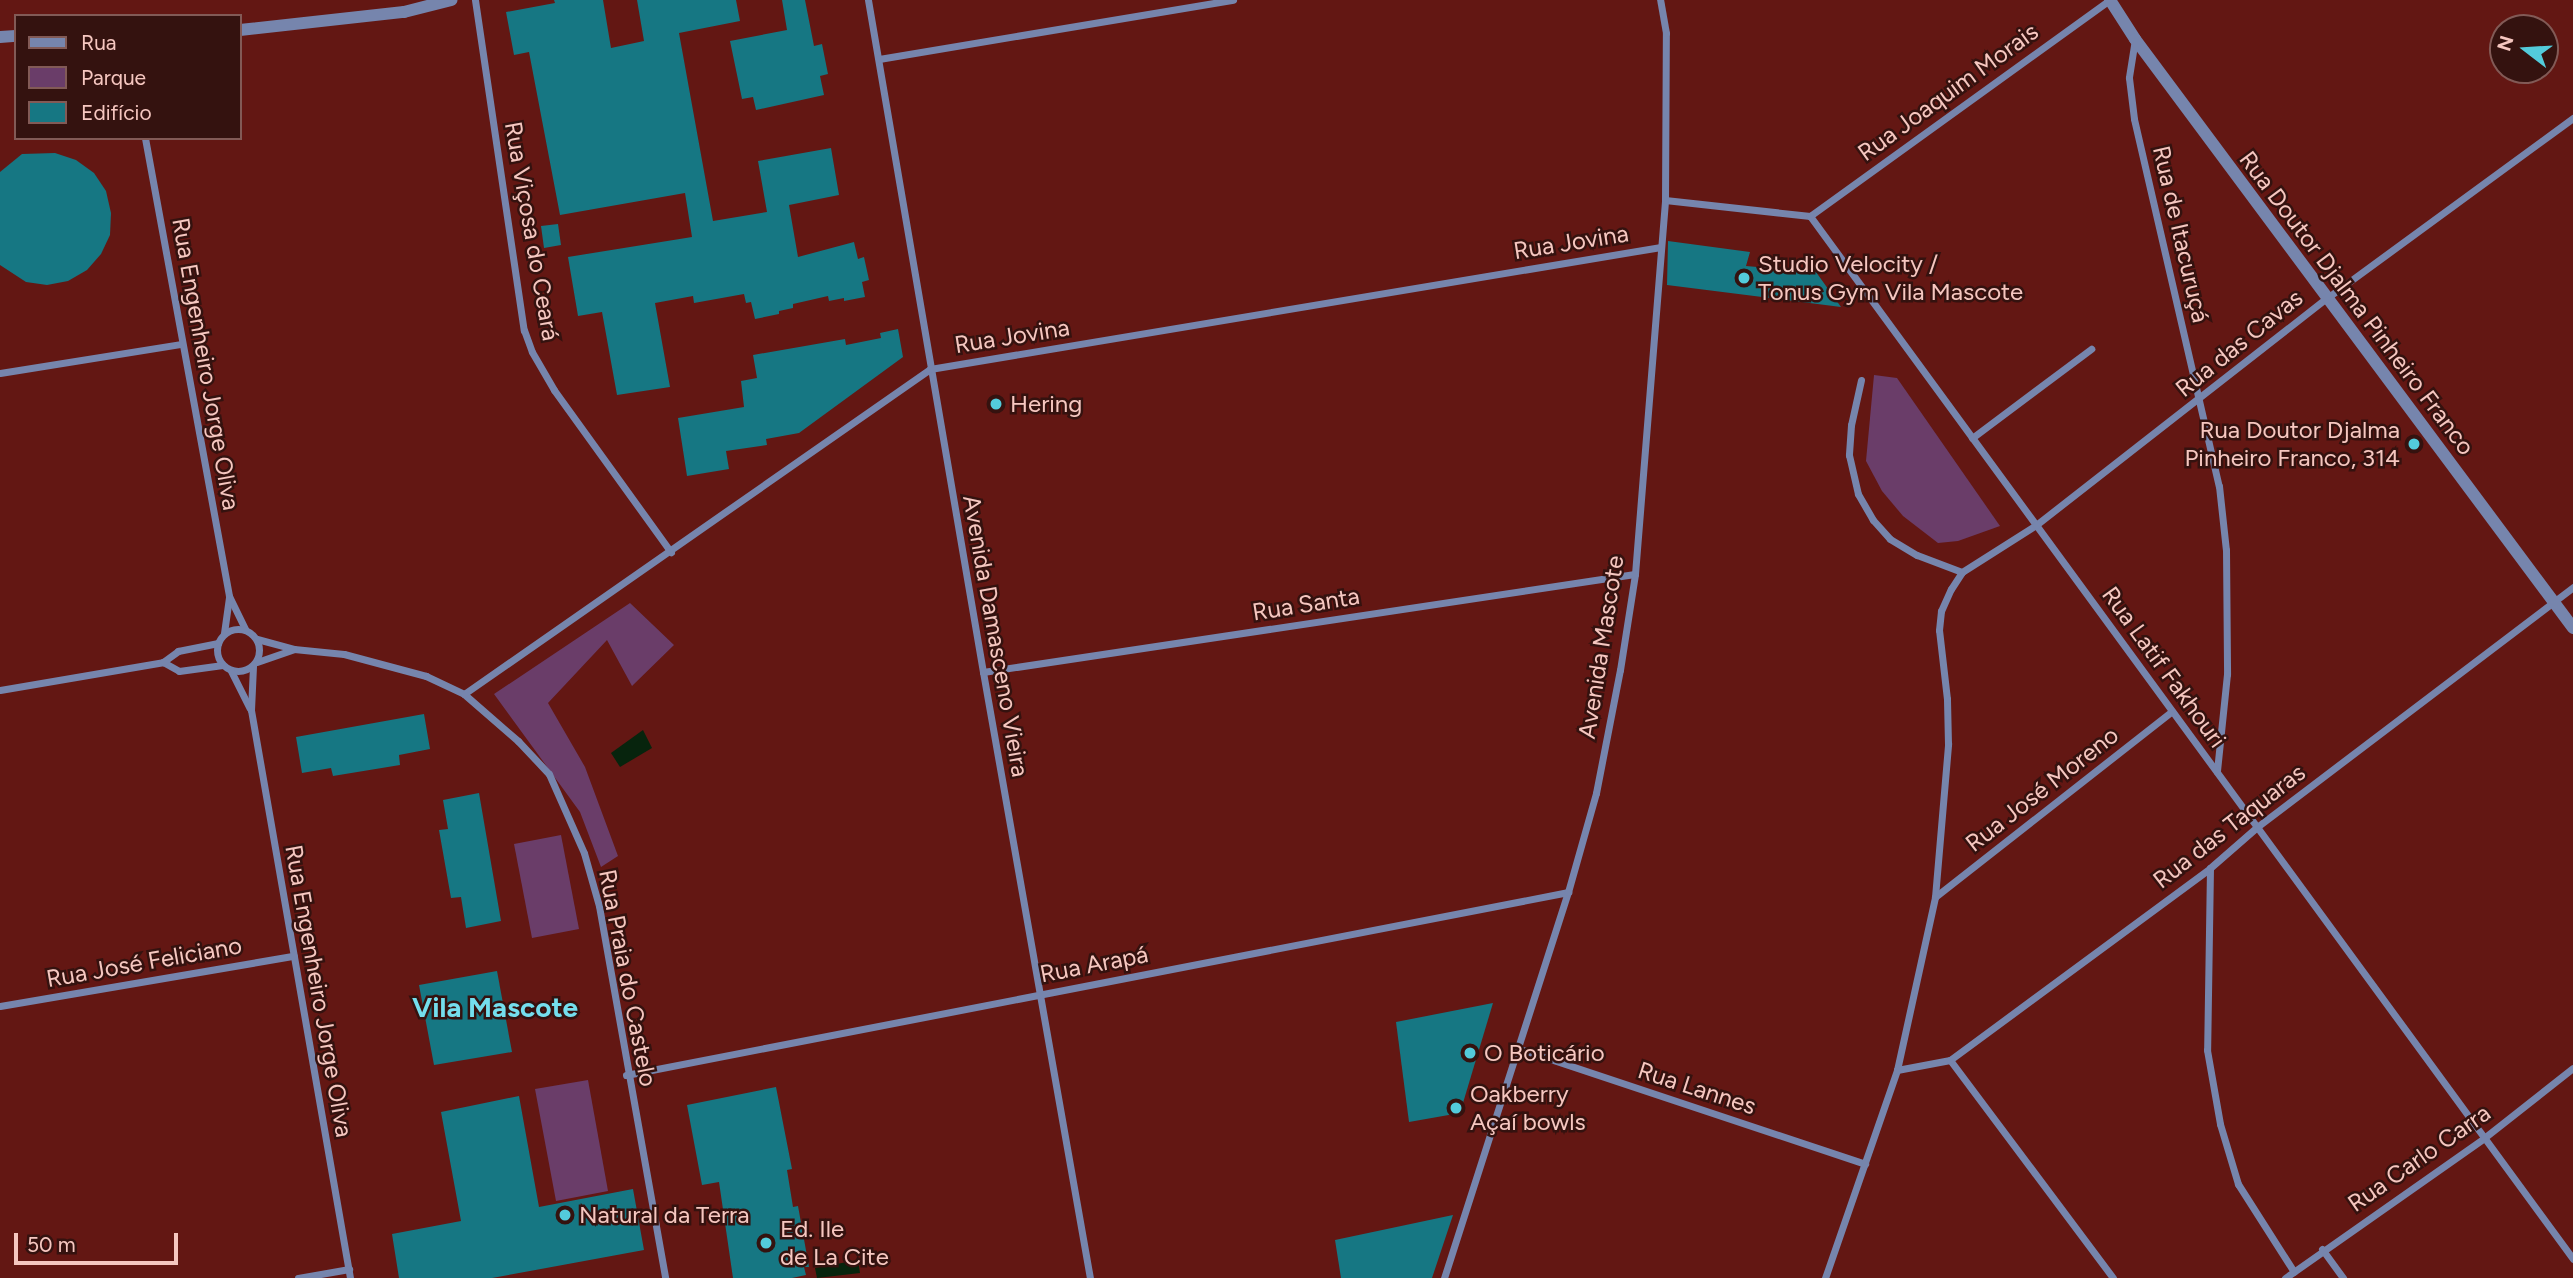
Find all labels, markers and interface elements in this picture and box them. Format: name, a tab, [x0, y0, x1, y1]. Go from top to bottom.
legend	[14, 14, 242, 140]
north arrow	[2489, 14, 2559, 84]
street label: Rua Joaquim Morais	[1852, 17, 2044, 167]
text: Rua	[81, 30, 117, 55]
text: N	[2492, 33, 2518, 54]
text: Parque	[81, 65, 146, 90]
text: Edifício	[81, 100, 152, 125]
street label: Rua Viçosa do Ceará	[499, 119, 565, 343]
street label: Rua de Itacuruçá	[2147, 143, 2215, 325]
street label: Rua Doutor Djalma Pinheiro Franco	[2233, 145, 2481, 461]
street label: Rua Engenheiro Jorge Oliva	[166, 216, 246, 512]
street label: Rua Jovina	[1511, 219, 1631, 265]
place label: Studio Velocity / Tonus Gym Vila Mascote	[1758, 250, 2023, 306]
marker: Studio Velocity / Tonus Gym Vila Mascote	[1736, 270, 1752, 286]
street label: Rua das Cavas	[2170, 283, 2308, 403]
street label: Rua Jovina	[952, 313, 1072, 359]
place label: Hering	[1010, 390, 1082, 418]
marker: Hering	[988, 396, 1004, 412]
place label: Rua Doutor Djalma Pinheiro Franco, 314	[2184, 416, 2400, 472]
marker: Rua Doutor Djalma Pinheiro Franco, 314	[2406, 436, 2422, 452]
street label: Avenida Damasceno Vieira	[957, 493, 1035, 779]
street label: Avenida Mascote	[1572, 553, 1630, 741]
street label: Rua Santa	[1250, 581, 1362, 627]
street label: Rua Latif Fakhouri	[2096, 581, 2232, 753]
street label: Rua José Moreno	[1960, 720, 2124, 858]
street label: Rua das Taquaras	[2147, 758, 2311, 894]
street label: Rua Engenheiro Jorge Oliva	[279, 843, 359, 1139]
street label: Rua Praia do Castelo	[593, 867, 663, 1089]
street label: Rua José Feliciano	[44, 931, 244, 993]
street label: Rua Arapá	[1037, 939, 1151, 989]
district label: Vila Mascote	[412, 990, 578, 1024]
place label: O Boticário	[1484, 1039, 1605, 1067]
marker: O Boticário	[1462, 1045, 1478, 1061]
street label: Rua Lannes	[1634, 1055, 1760, 1121]
place label: Oakberry Açaí bowls	[1470, 1080, 1586, 1136]
street label: Rua Carlo Carra	[2342, 1098, 2496, 1218]
marker: Oakberry Açaí bowls	[1448, 1100, 1464, 1116]
place label: Natural da Terra	[579, 1201, 749, 1229]
marker: Natural da Terra	[557, 1207, 573, 1223]
place label: Ed. Ile de La Cite	[780, 1215, 889, 1271]
scale bar	[18, 1218, 182, 1262]
text: 50 m	[27, 1232, 76, 1257]
marker: Ed. Ile de La Cite	[758, 1235, 774, 1251]

